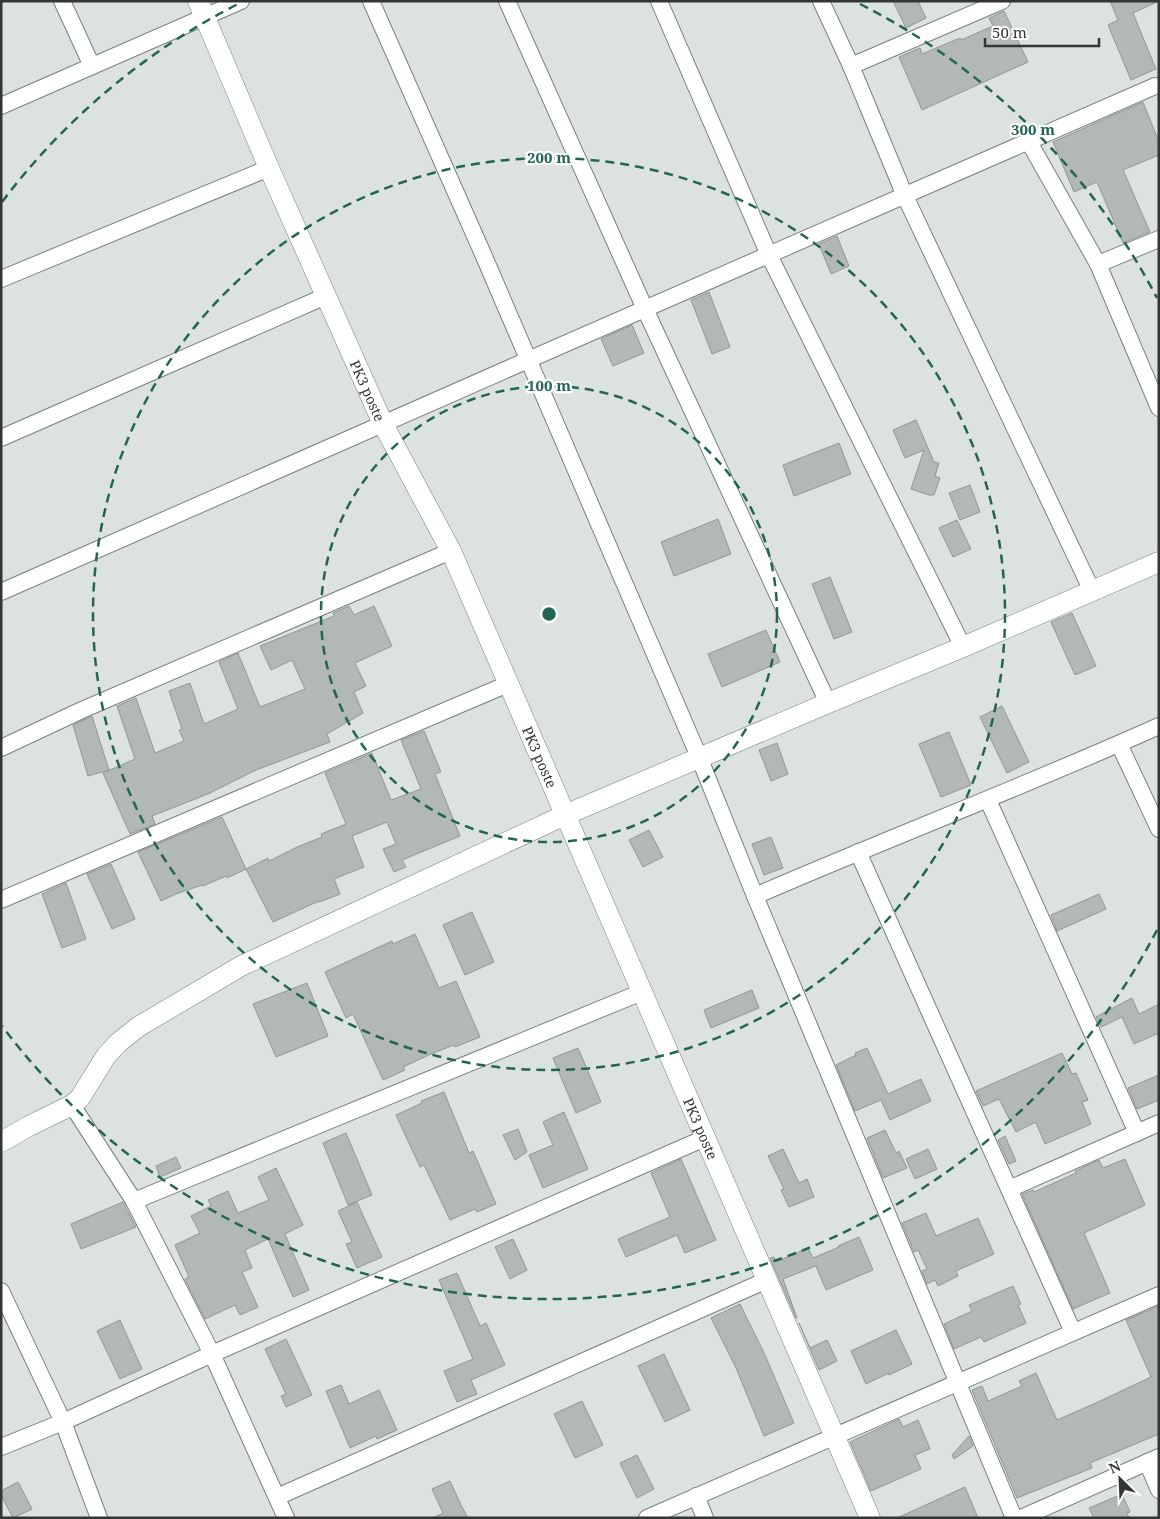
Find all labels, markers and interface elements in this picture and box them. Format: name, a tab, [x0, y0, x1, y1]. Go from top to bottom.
scale bar	[985, 15, 1099, 47]
text: 50 m	[992, 22, 1027, 42]
text: 300 m	[1011, 119, 1055, 139]
text: 200 m	[527, 147, 571, 167]
street label: PK3 poste	[346, 357, 390, 424]
text: 100 m	[527, 375, 571, 395]
centre of rings	[540, 605, 558, 623]
street label: PK3 poste	[518, 723, 562, 790]
street label: PK3 poste	[679, 1095, 723, 1162]
north arrow	[1095, 1454, 1145, 1504]
text: N	[1106, 1456, 1123, 1478]

